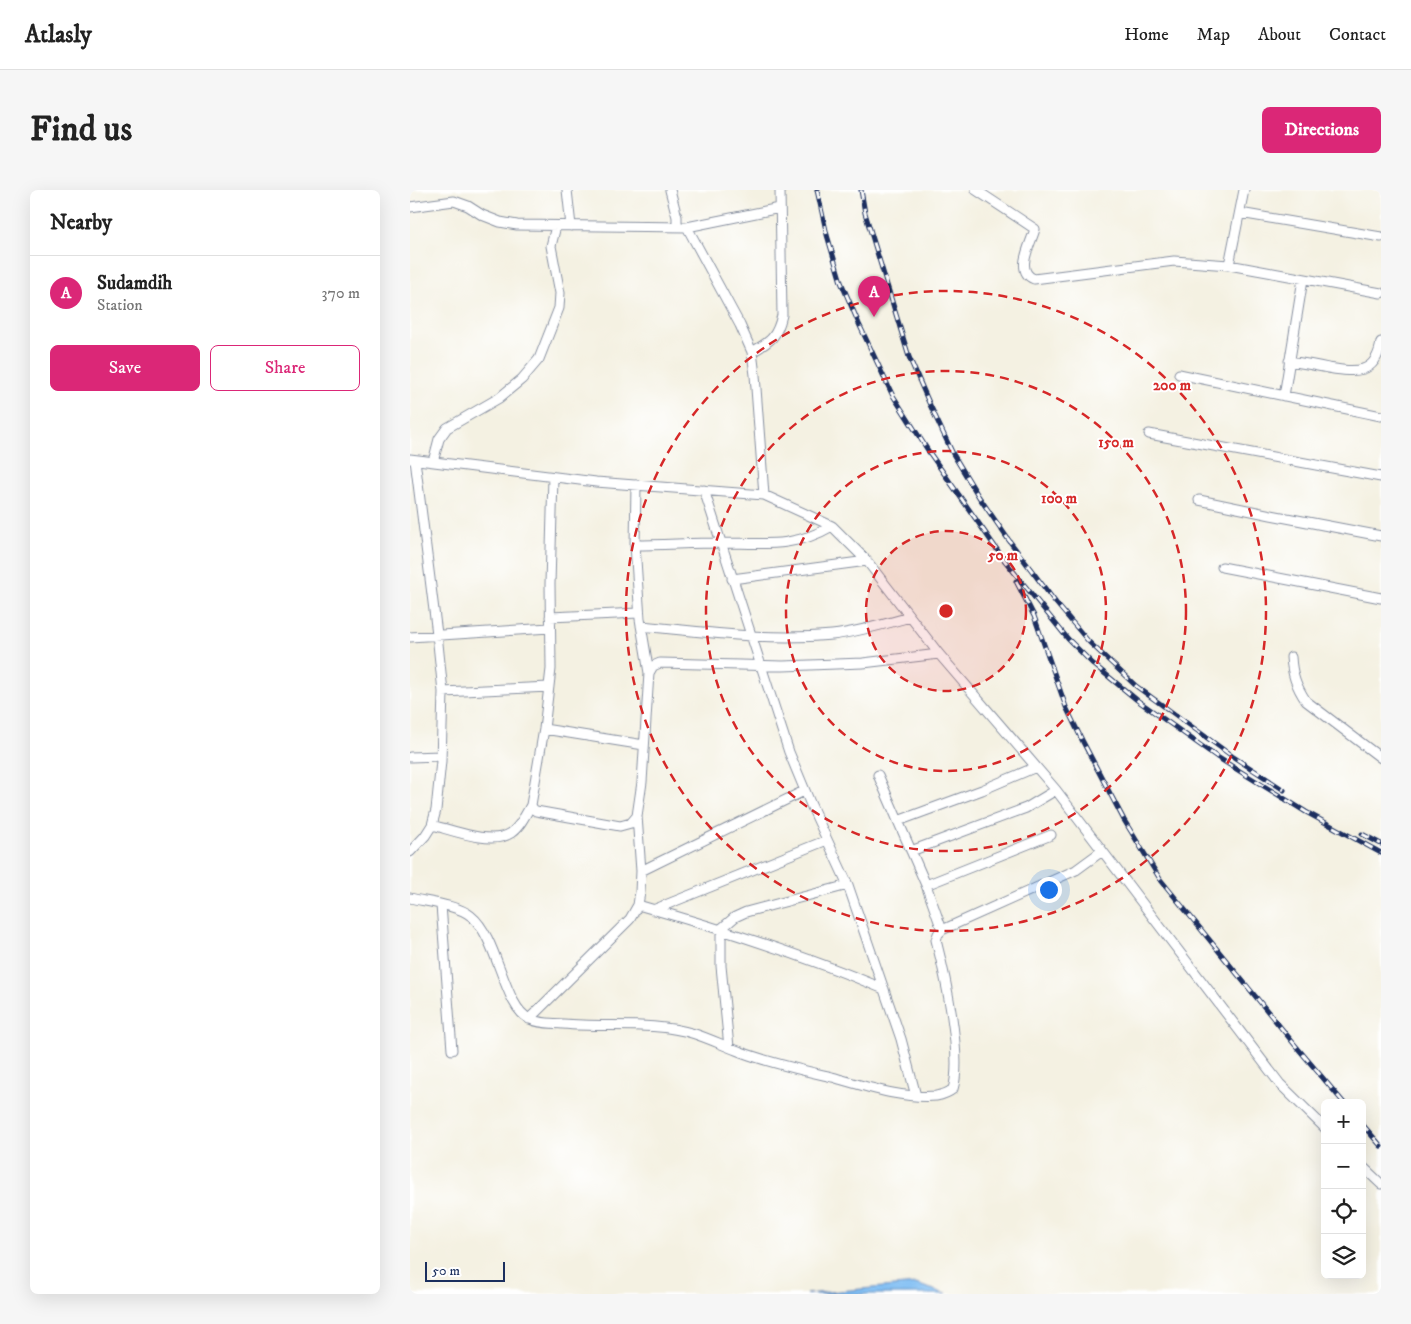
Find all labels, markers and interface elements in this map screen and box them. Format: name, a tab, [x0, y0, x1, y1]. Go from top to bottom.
text: Atlasly	[25, 20, 92, 50]
text: Home	[1124, 24, 1169, 46]
text: Map	[1197, 24, 1230, 46]
text: About	[1258, 24, 1301, 46]
text: Contact	[1329, 24, 1386, 46]
button: Directions	[1262, 107, 1381, 153]
text: Find us	[30, 108, 132, 152]
text: Nearby	[50, 210, 112, 236]
text: Sudamdih	[97, 272, 172, 295]
pin: A	[858, 276, 890, 317]
text: A	[61, 283, 71, 303]
text: 370 m	[322, 283, 360, 303]
text: Station	[97, 295, 143, 315]
button: Save	[50, 345, 200, 391]
button: Share	[210, 345, 360, 391]
text: 200 m	[1153, 376, 1192, 395]
text: 150 m	[1098, 433, 1134, 452]
text: 100 m	[1041, 489, 1078, 508]
text: 50 m	[987, 546, 1019, 565]
centre of rings	[937, 602, 955, 620]
your location	[1036, 877, 1062, 903]
map controls	[1321, 1099, 1366, 1279]
button: +	[1321, 1099, 1366, 1144]
button: −	[1321, 1144, 1366, 1189]
button: locate	[1321, 1189, 1366, 1234]
button: layers	[1321, 1234, 1366, 1279]
scale bar	[425, 1259, 505, 1282]
text: 50 m	[432, 1262, 460, 1280]

